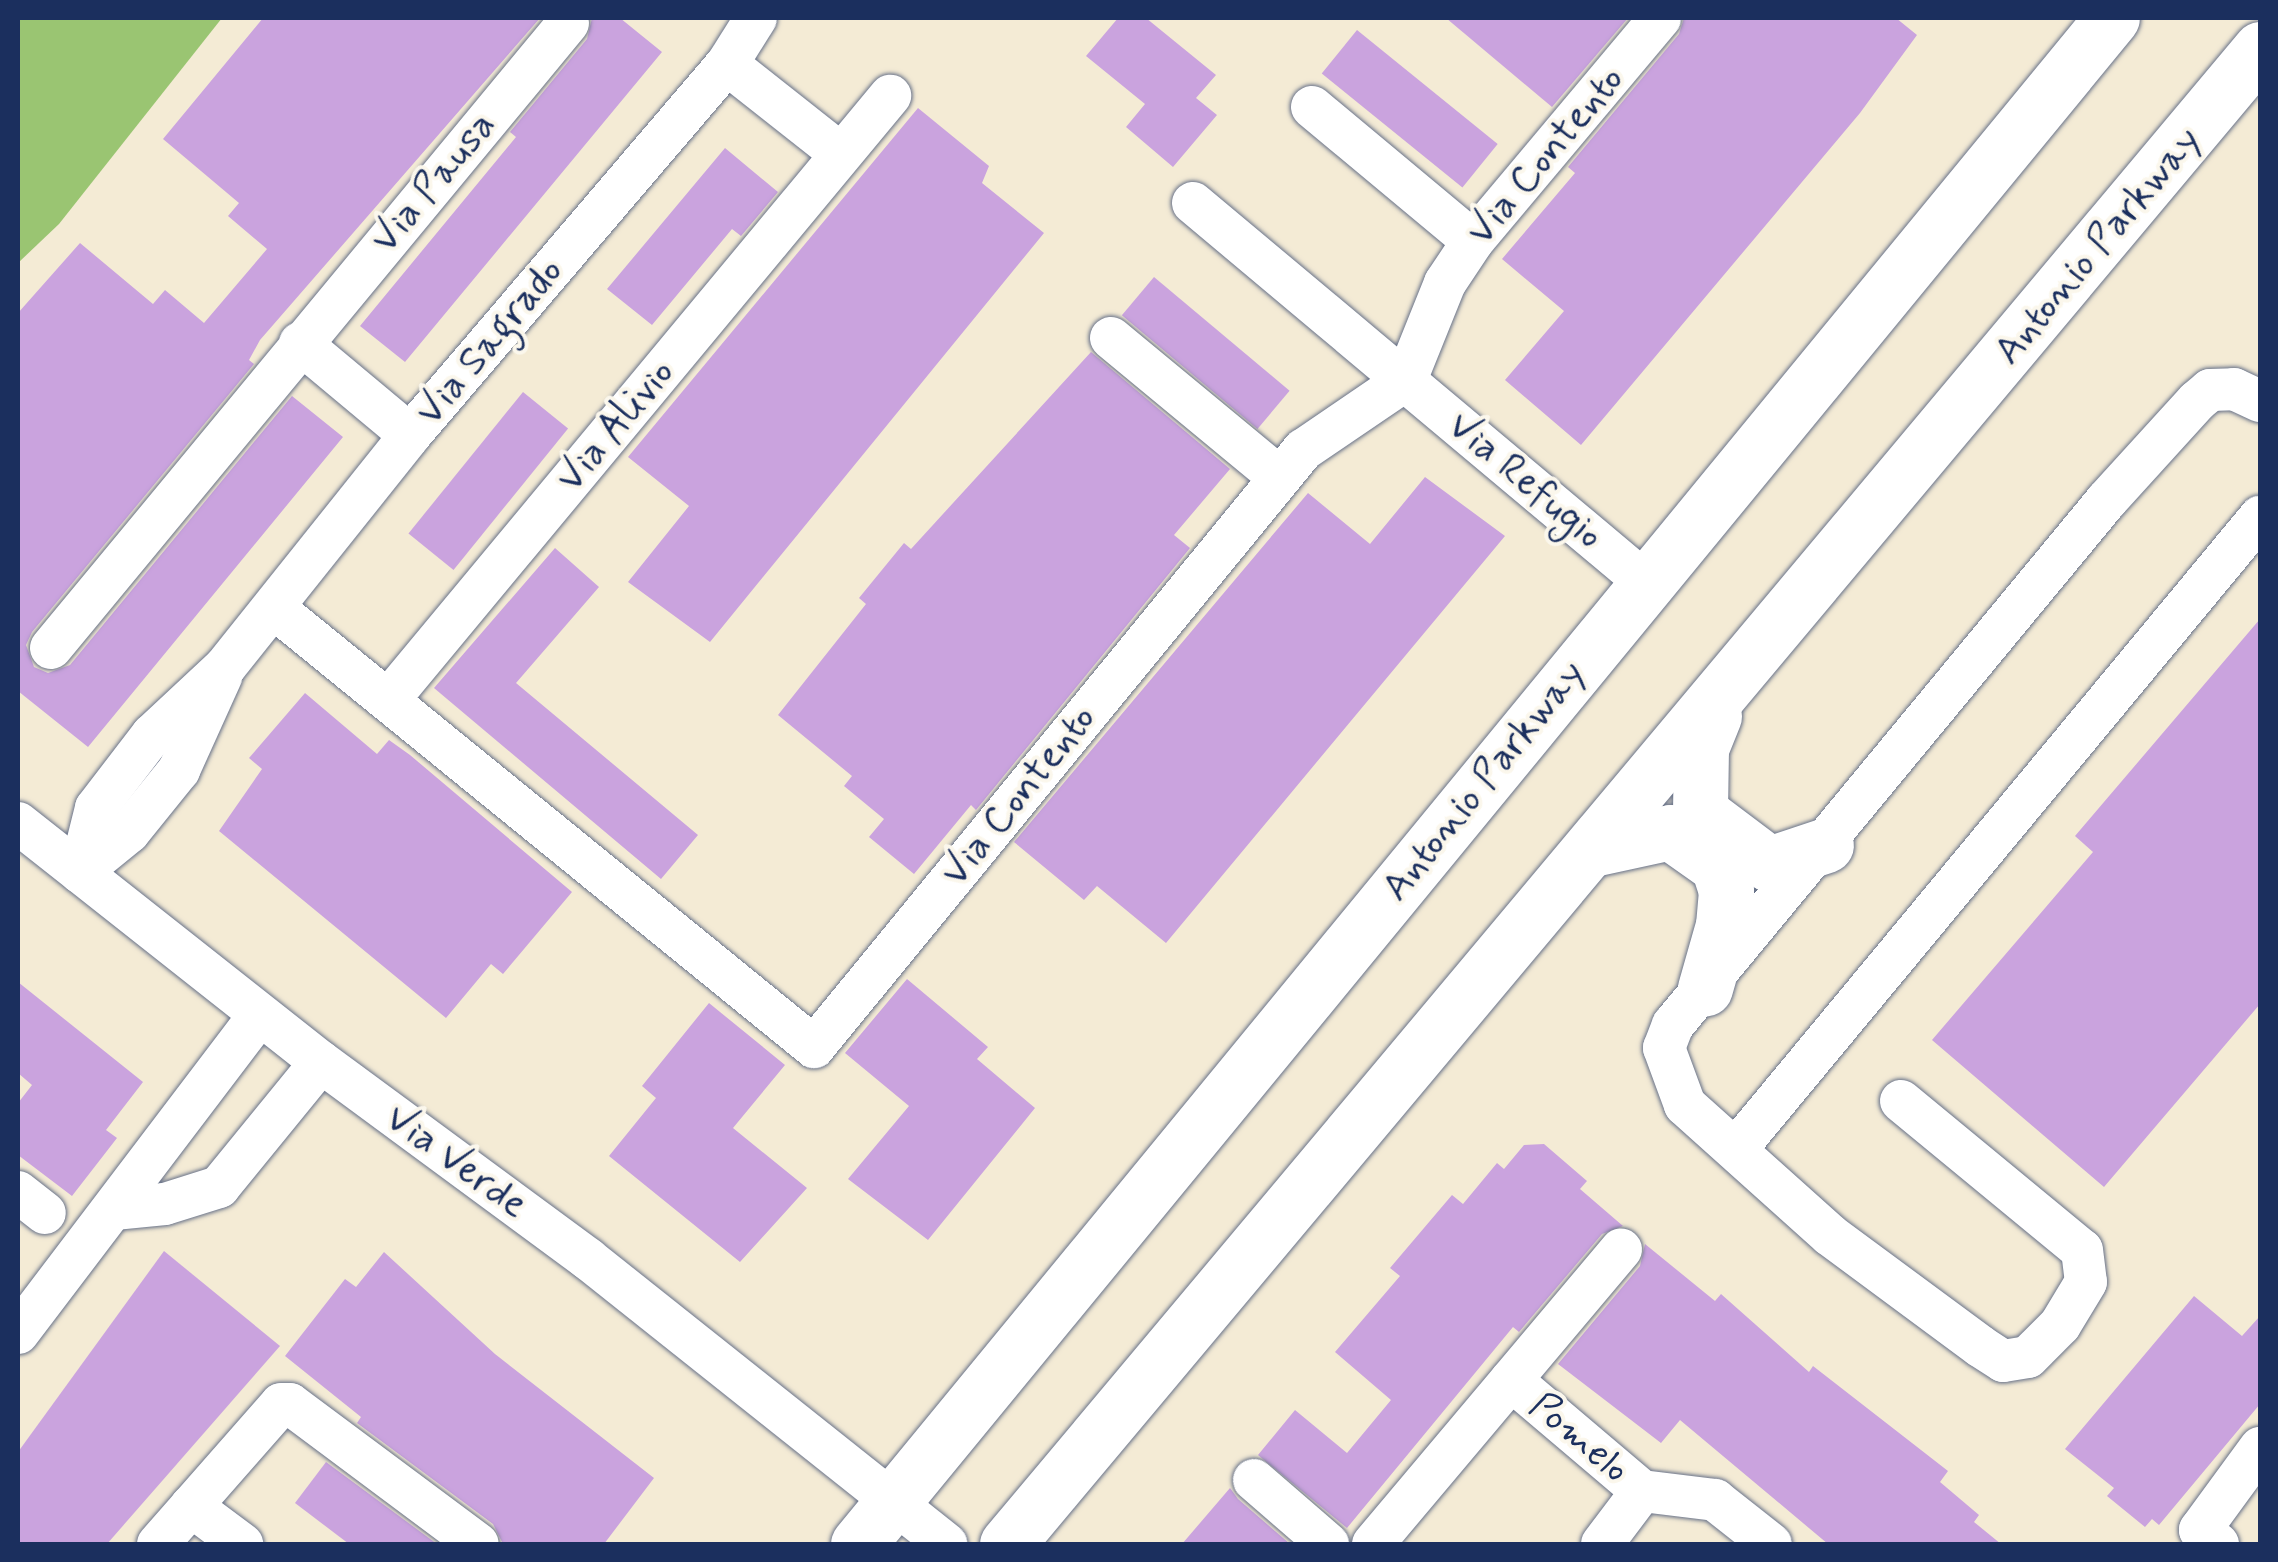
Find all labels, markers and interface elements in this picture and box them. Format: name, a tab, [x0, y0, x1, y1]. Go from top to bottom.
street label: Via Contento	[1457, 57, 1635, 255]
street label: Via Pausa	[363, 104, 505, 262]
street label: Antonio Parkway	[1986, 119, 2210, 373]
street label: Via Sagrado	[408, 251, 572, 433]
street label: Via Alivio	[547, 350, 685, 502]
street label: Via Refugio	[1438, 403, 1612, 559]
street label: Antonio Parkway	[1374, 653, 1594, 909]
street label: Via Contento	[932, 696, 1106, 896]
street label: Via Verde	[376, 1095, 536, 1229]
street label: Pomelo	[1519, 1382, 1639, 1494]

